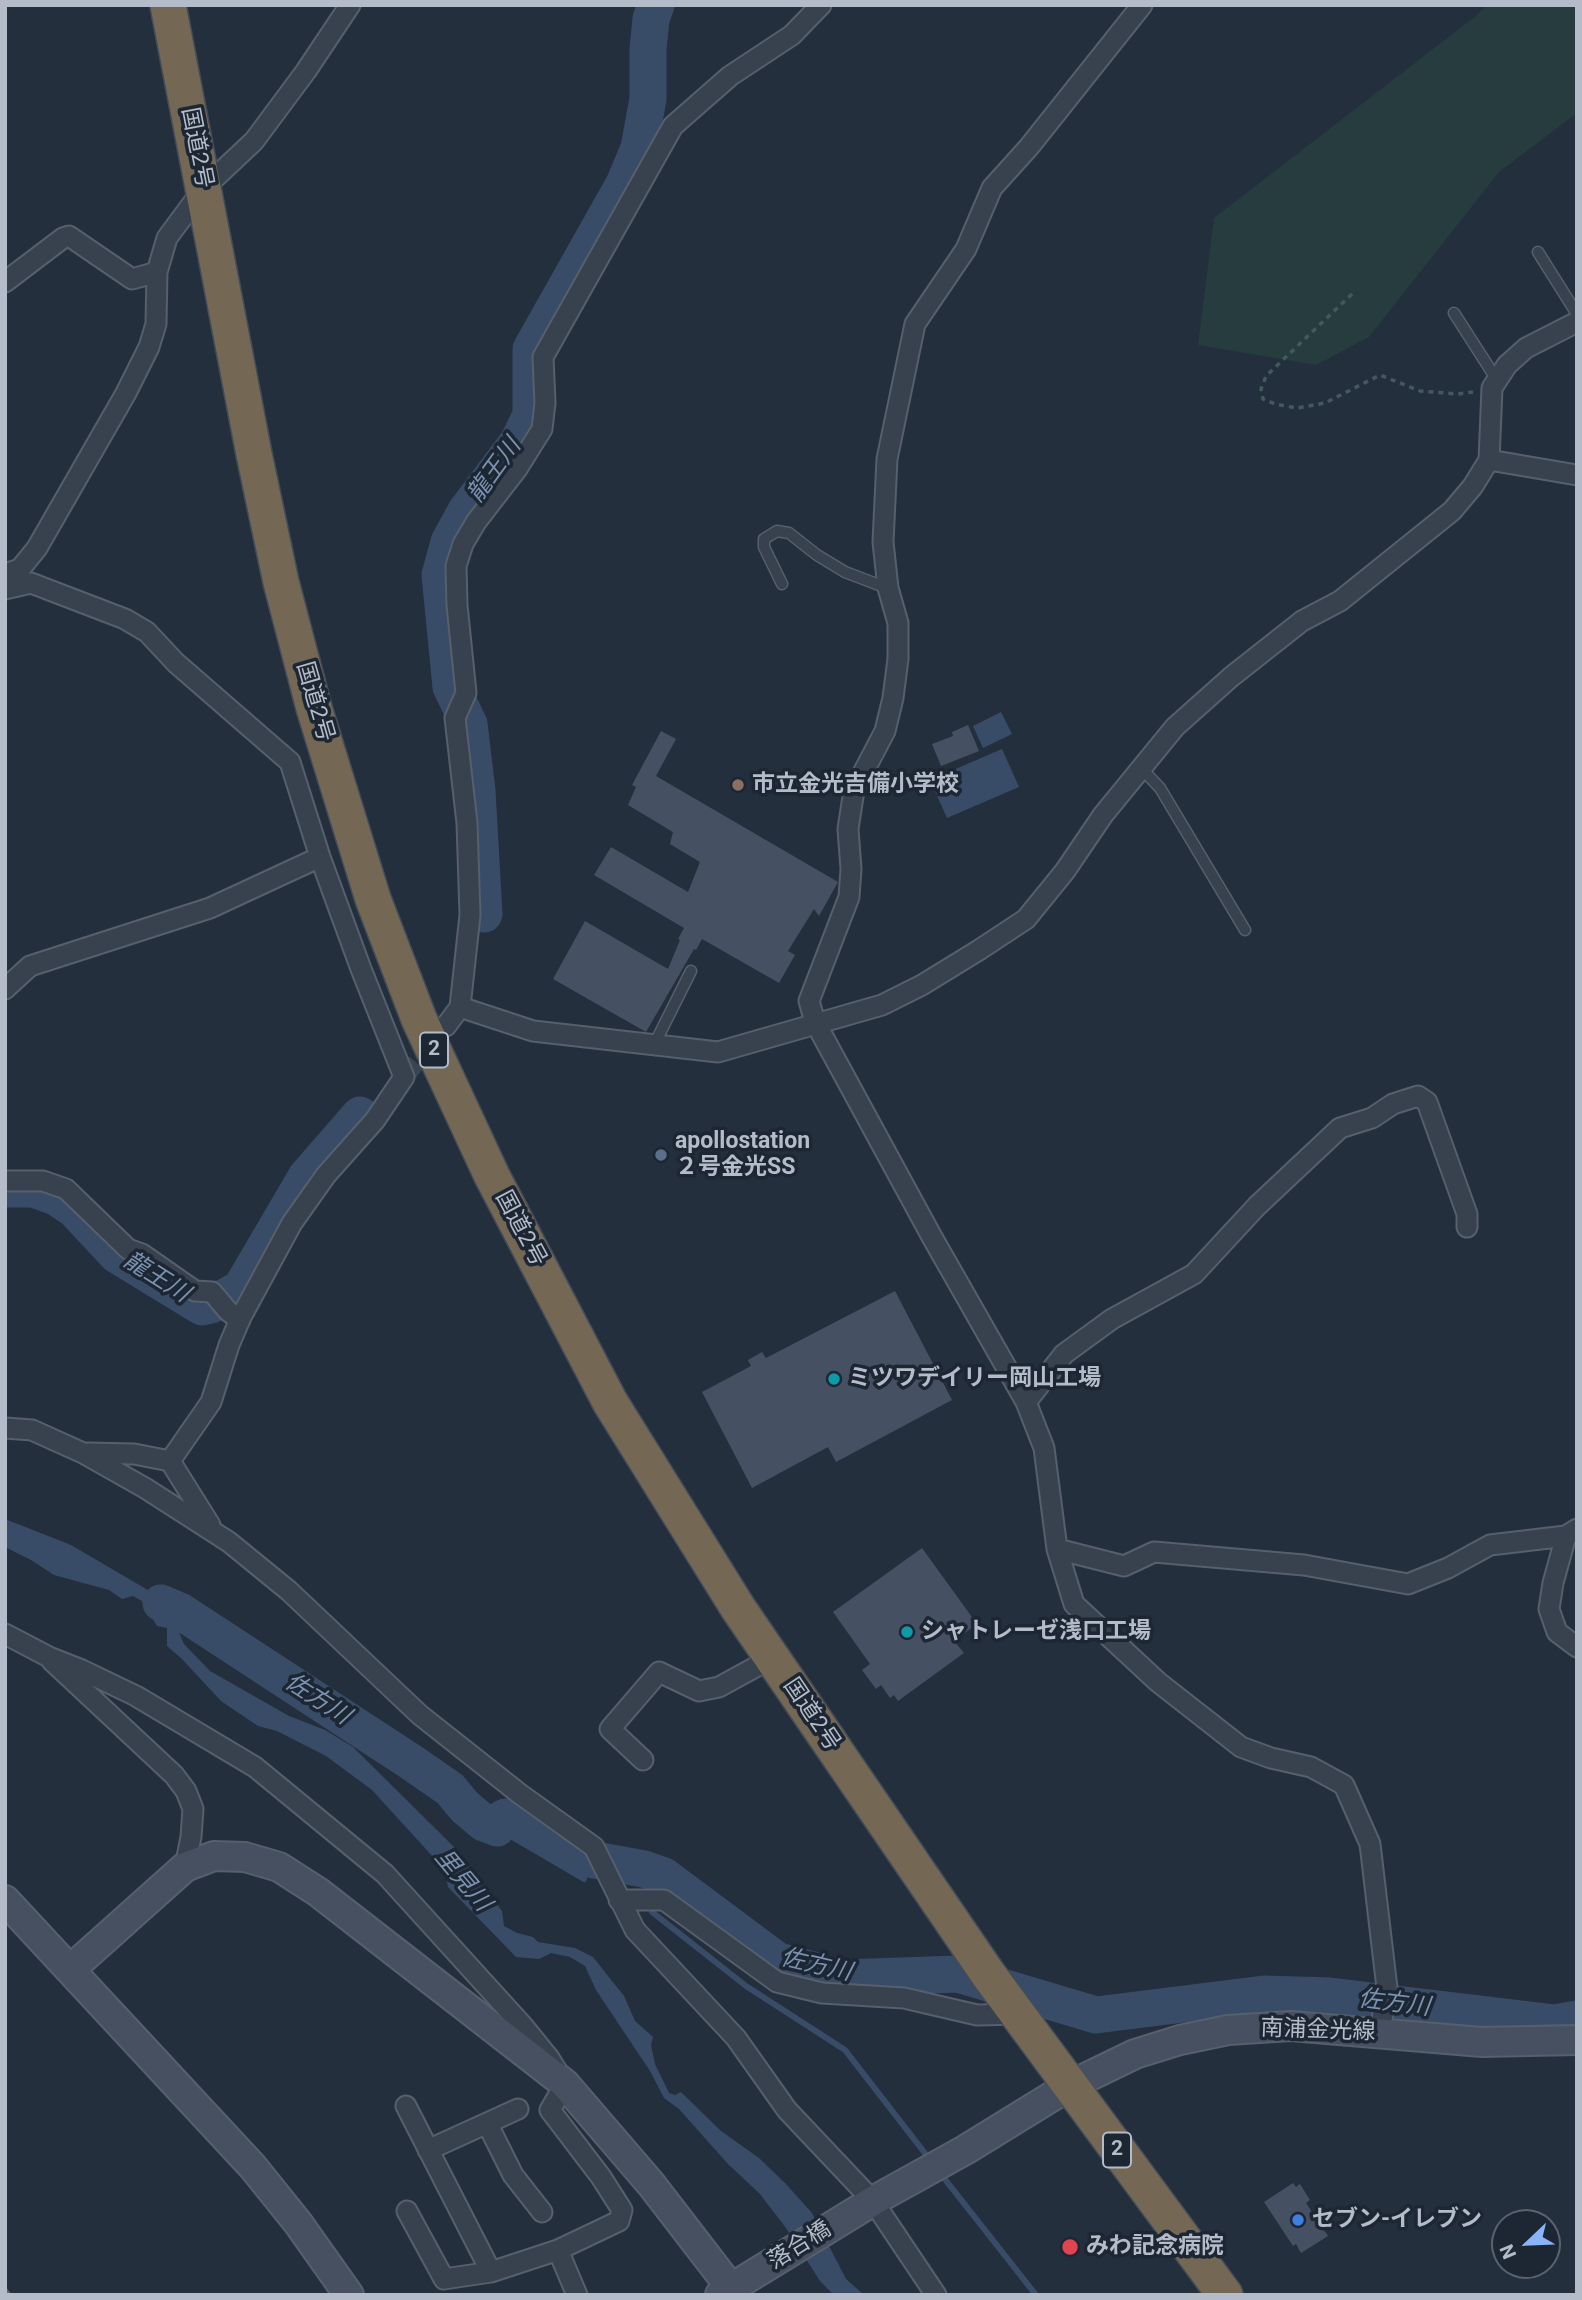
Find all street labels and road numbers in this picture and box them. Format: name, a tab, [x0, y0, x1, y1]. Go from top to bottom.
street label: 国道2号	[175, 105, 217, 191]
street label: 国道2号	[289, 659, 339, 745]
road number: 2	[420, 1032, 448, 1068]
street label: 国道2号	[489, 1186, 551, 1272]
street label: 国道2号	[777, 1673, 845, 1757]
street label: 南浦金光線	[1260, 2015, 1376, 2047]
road number: 2	[1103, 2132, 1131, 2168]
street label: 落合橋	[763, 2216, 837, 2276]

